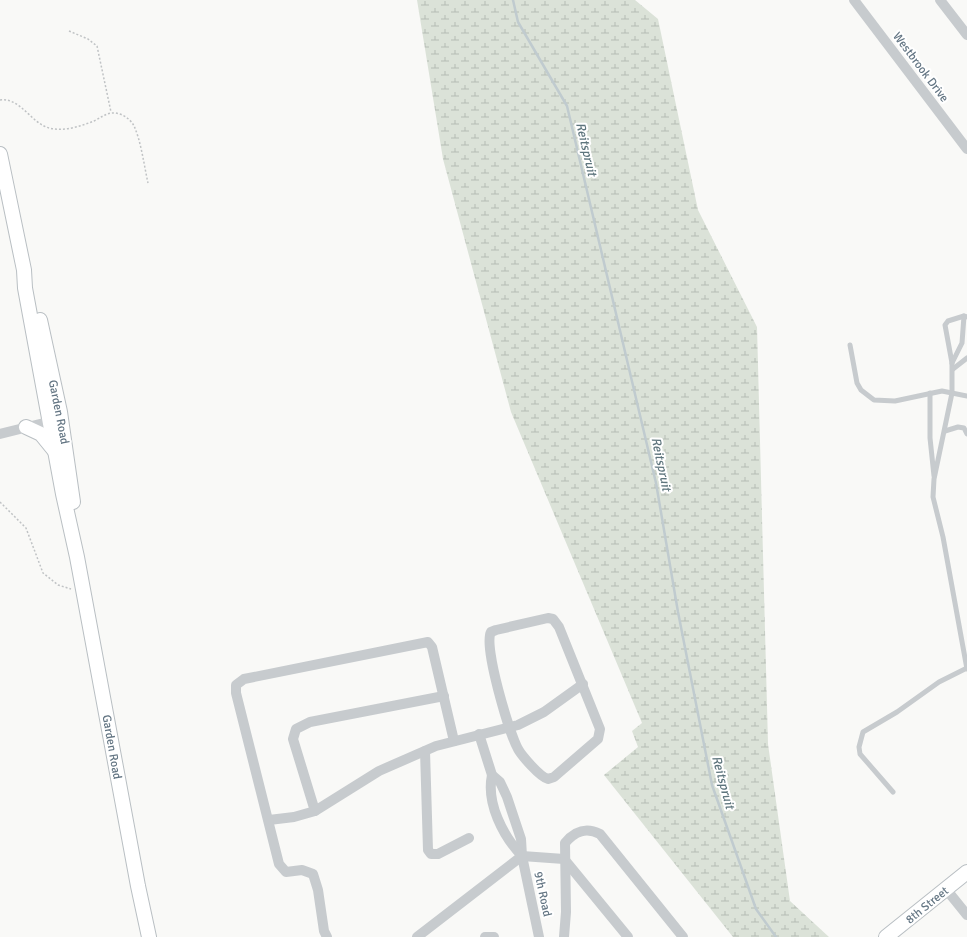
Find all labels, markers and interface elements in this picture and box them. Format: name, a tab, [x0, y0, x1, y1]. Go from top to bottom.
street label: Westbrook Drive	[889, 29, 952, 105]
water label: Reitspruit	[572, 121, 600, 179]
street label: Garden Road	[45, 379, 72, 446]
water label: Reitspruit	[648, 436, 675, 494]
street label: Garden Road	[98, 714, 125, 781]
water label: Reitspruit	[708, 754, 738, 812]
street label: 9th Road	[530, 870, 555, 918]
street label: 8th Street	[903, 883, 952, 927]

